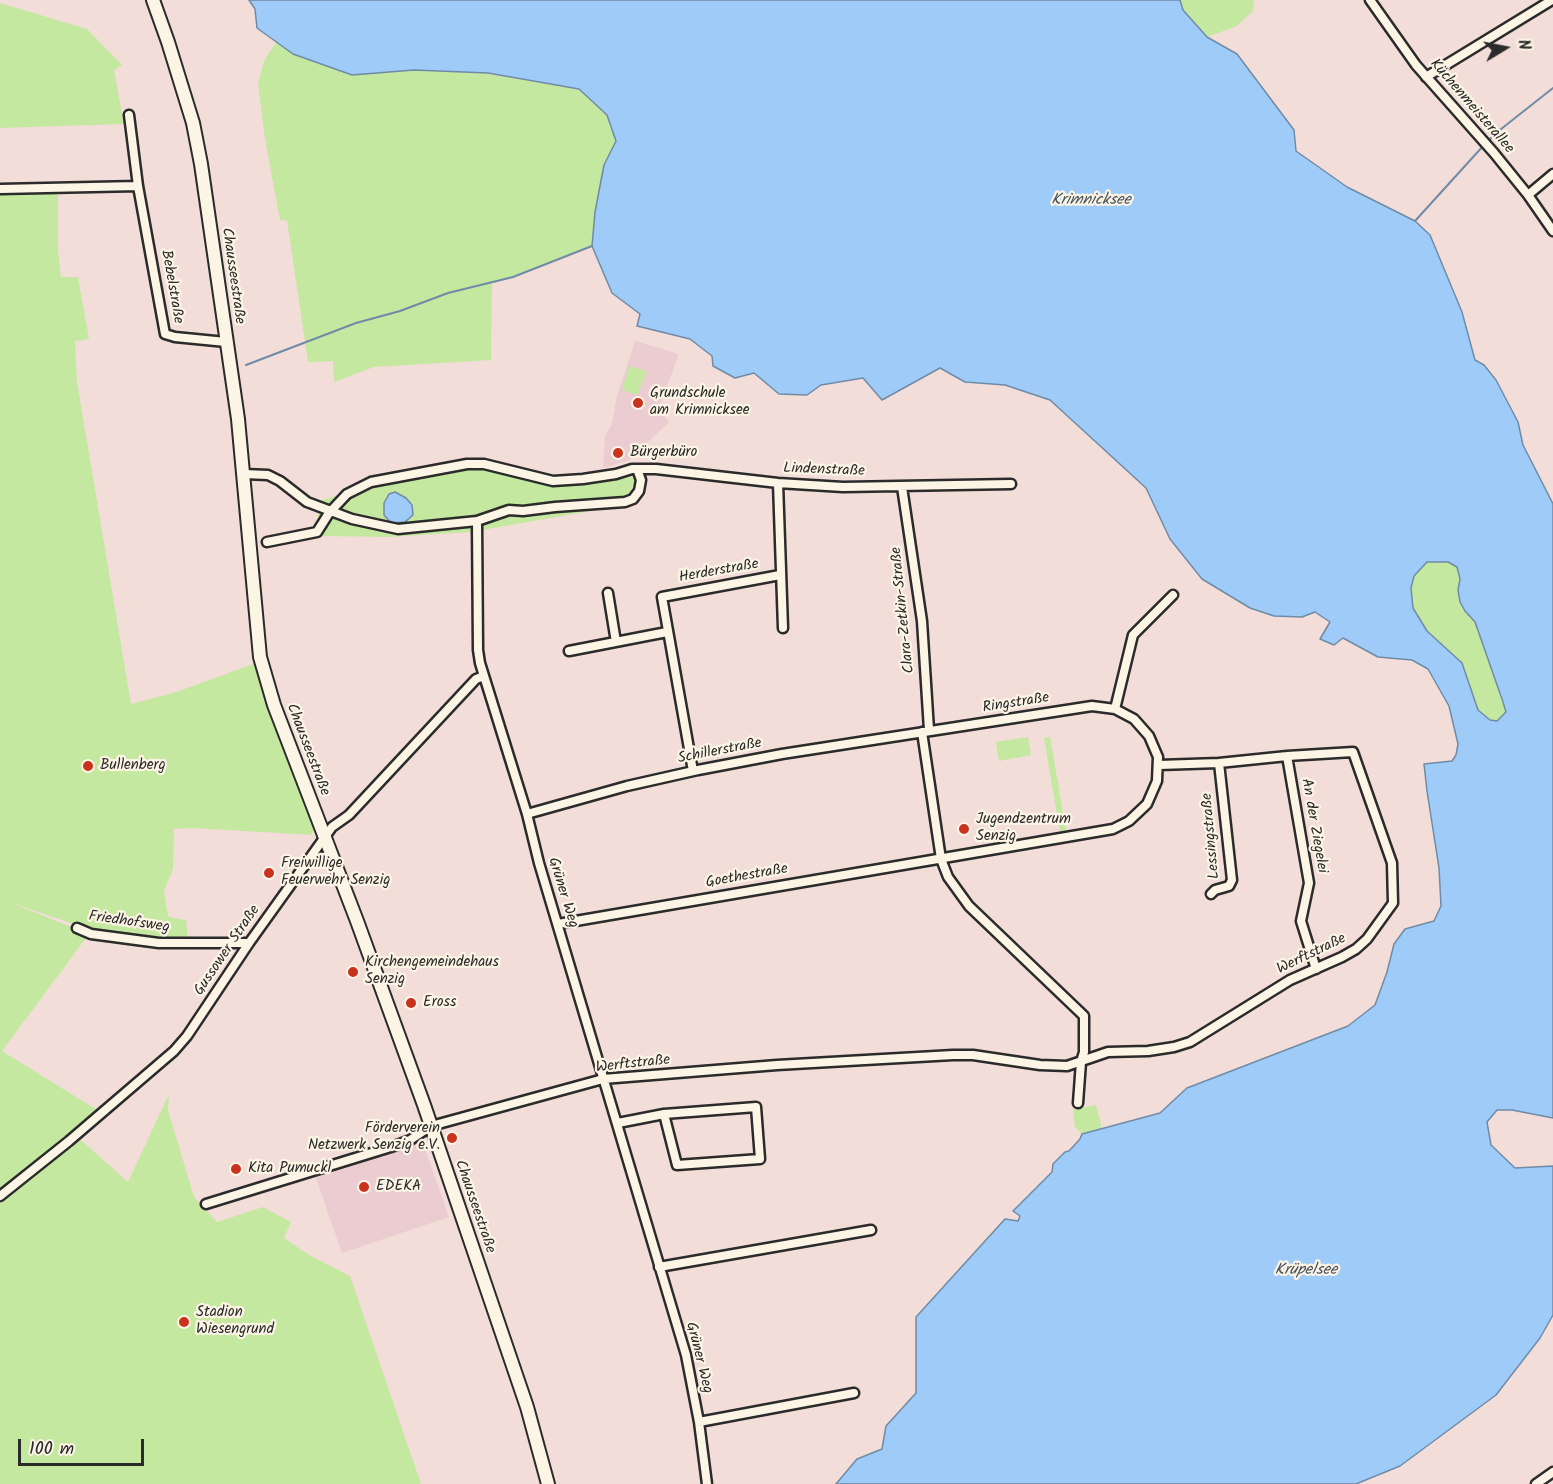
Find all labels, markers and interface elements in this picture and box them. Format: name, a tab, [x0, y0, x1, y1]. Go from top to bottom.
north arrow	[1475, 18, 1535, 78]
text: N	[1510, 38, 1536, 52]
street label: Küchenmeisterallee	[1425, 56, 1517, 158]
water label: Krimnicksee	[1051, 191, 1131, 211]
street label: Chausseestraße	[216, 227, 248, 325]
street label: Bebelstraße	[156, 249, 186, 325]
place label: Grundschule am Krimnicksee	[650, 385, 749, 420]
marker: Grundschule am Krimnicksee	[631, 396, 645, 410]
place label: Bürgerbüro	[630, 444, 697, 462]
marker: Bürgerbüro	[611, 446, 625, 460]
street label: Lindenstraße	[783, 461, 865, 481]
street label: Clara-Zetkin-Straße	[888, 546, 920, 674]
street label: Herderstraße	[678, 556, 760, 588]
street label: Ringstraße	[981, 690, 1051, 718]
street label: Chausseestraße	[281, 701, 333, 799]
street label: Schillerstraße	[677, 735, 763, 769]
place label: Bullenberg	[100, 757, 166, 775]
marker: Bullenberg	[81, 759, 95, 773]
street label: An der Ziegelei	[1296, 777, 1330, 875]
street label: Lessingstraße	[1199, 792, 1225, 880]
place label: Jugendzentrum Senzig	[976, 811, 1071, 846]
marker: Jugendzentrum Senzig	[957, 822, 971, 836]
place label: Freiwillige Feuerwehr Senzig	[281, 855, 390, 890]
street label: Grüner Weg	[543, 856, 581, 930]
street label: Goethestraße	[705, 861, 789, 893]
marker: Freiwillige Feuerwehr Senzig	[262, 866, 276, 880]
street label: Gussower Straße	[191, 902, 265, 1000]
street label: Friedhofsweg	[87, 908, 171, 938]
street label: Werftstraße	[1275, 931, 1349, 979]
place label: Kirchengemeindehaus Senzig	[365, 954, 499, 989]
marker: Kirchengemeindehaus Senzig	[346, 965, 360, 979]
place label: Eross	[423, 994, 456, 1012]
marker: Eross	[404, 996, 418, 1010]
street label: Werftstraße	[595, 1052, 671, 1078]
place label: Förderverein Netzwerk Senzig e.V.	[308, 1120, 440, 1155]
marker: Förderverein Netzwerk Senzig e.V.	[445, 1131, 459, 1145]
street label: Chausseestraße	[450, 1158, 498, 1256]
place label: Kita Pumuckl	[248, 1160, 331, 1178]
marker: Kita Pumuckl	[229, 1162, 243, 1176]
place label: EDEKA	[376, 1178, 421, 1196]
marker: EDEKA	[357, 1180, 371, 1194]
water label: Krüpelsee	[1275, 1261, 1337, 1281]
place label: Stadion Wiesengrund	[196, 1304, 274, 1339]
marker: Stadion Wiesengrund	[177, 1315, 191, 1329]
street label: Grüner Weg	[680, 1321, 716, 1395]
scale bar	[21, 1427, 147, 1465]
text: 100 m	[29, 1435, 74, 1464]

